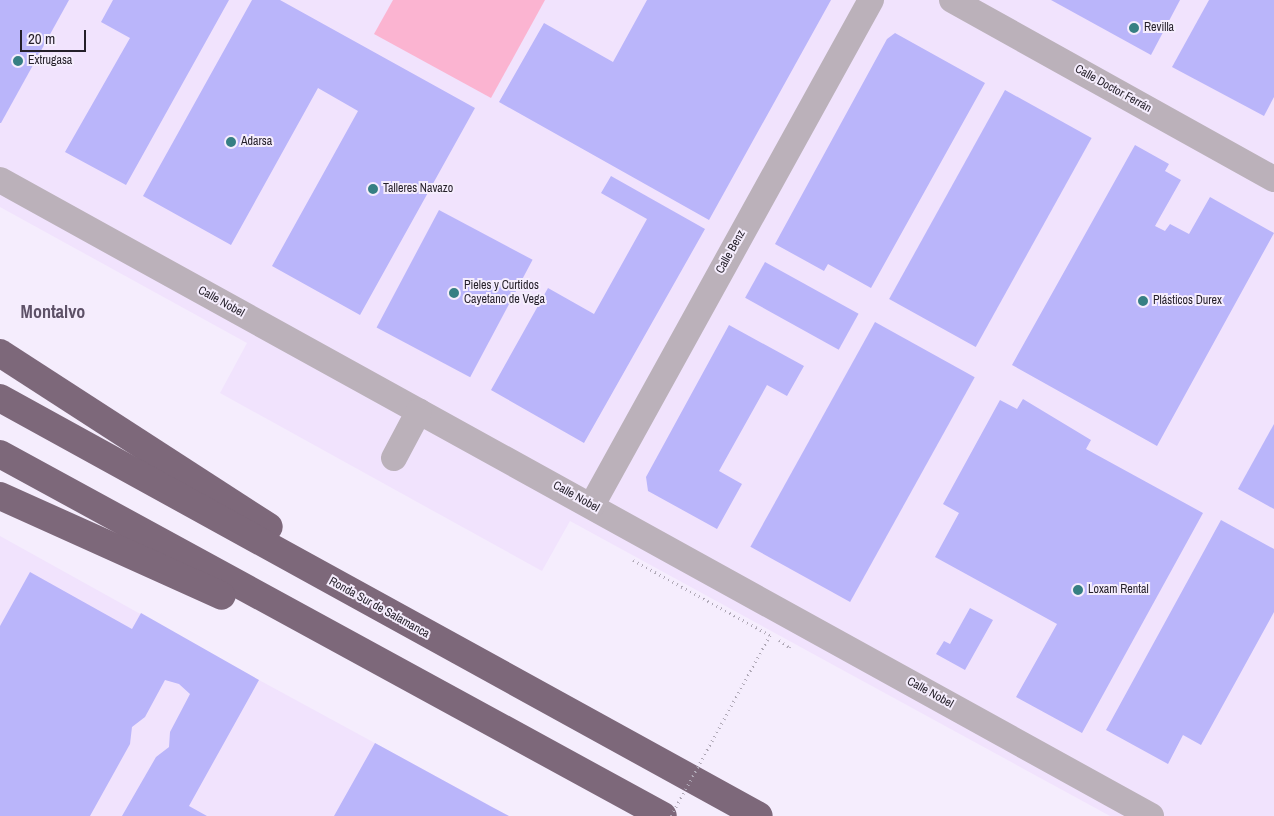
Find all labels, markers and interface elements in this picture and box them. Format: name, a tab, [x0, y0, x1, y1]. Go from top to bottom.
scale bar	[22, 20, 89, 52]
place label: Revilla	[1144, 21, 1174, 35]
marker: Revilla	[1128, 22, 1140, 34]
text: 20 m	[28, 28, 55, 49]
place label: Extrugasa	[28, 54, 72, 68]
marker: Extrugasa	[12, 55, 24, 67]
street label: Calle Doctor Ferrán	[1072, 62, 1154, 116]
place label: Adarsa	[241, 135, 272, 149]
marker: Adarsa	[225, 136, 237, 148]
place label: Talleres Navazo	[383, 182, 453, 196]
marker: Talleres Navazo	[367, 183, 379, 195]
street label: Calle Benz	[713, 228, 749, 276]
place label: Pieles y Curtidos Cayetano de Vega	[464, 279, 545, 307]
street label: Calle Nobel	[195, 283, 247, 321]
marker: Pieles y Curtidos Cayetano de Vega	[448, 287, 460, 299]
place label: Plásticos Durex	[1153, 294, 1222, 308]
marker: Plásticos Durex	[1137, 295, 1149, 307]
district label: Montalvo	[21, 301, 85, 323]
street label: Calle Nobel	[550, 478, 602, 516]
street label: Ronda Sur de Salamanca	[326, 574, 432, 642]
place label: Loxam Rental	[1088, 583, 1149, 597]
marker: Loxam Rental	[1072, 584, 1084, 596]
street label: Calle Nobel	[904, 674, 956, 712]

